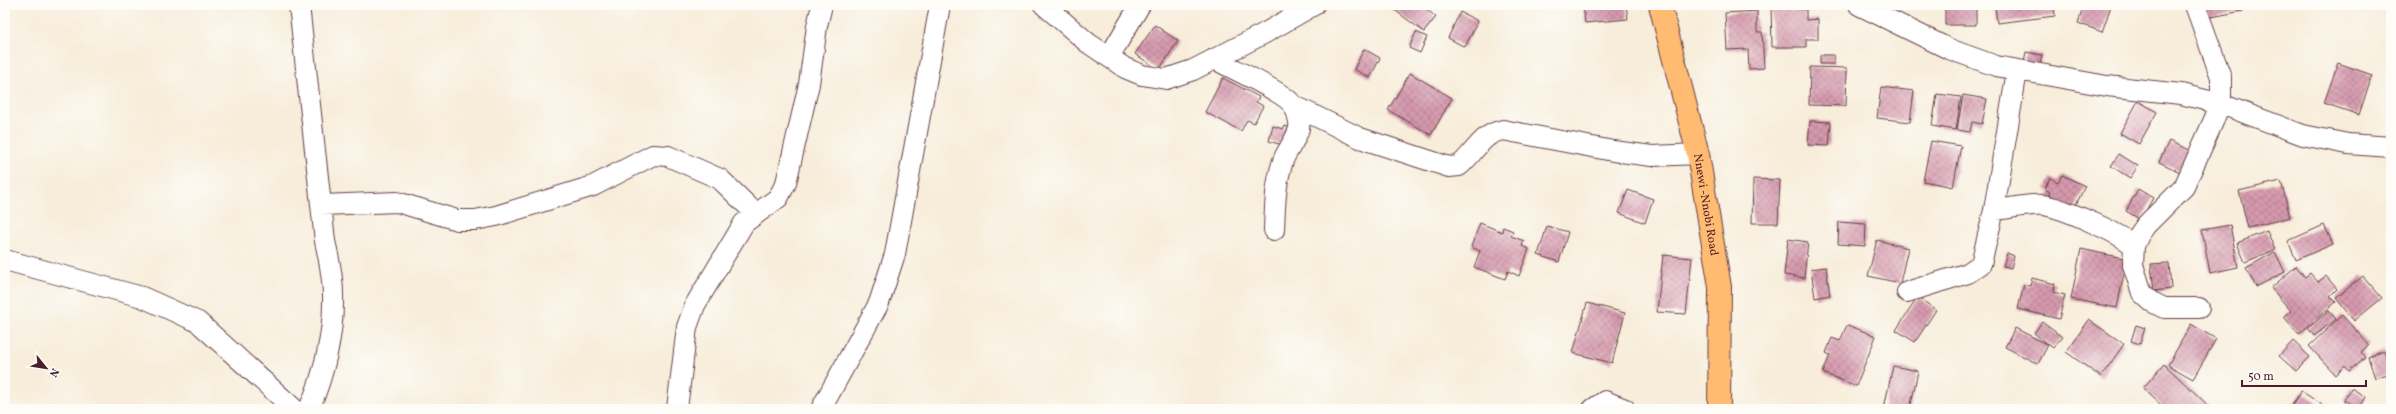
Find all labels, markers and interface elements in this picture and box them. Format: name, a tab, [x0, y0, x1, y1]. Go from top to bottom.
street label: Nnewi -Nnobi Road	[1689, 152, 1722, 257]
north arrow	[26, 348, 66, 388]
scale bar	[2242, 362, 2366, 388]
text: N	[45, 365, 62, 379]
text: 50 m	[2248, 369, 2274, 385]

